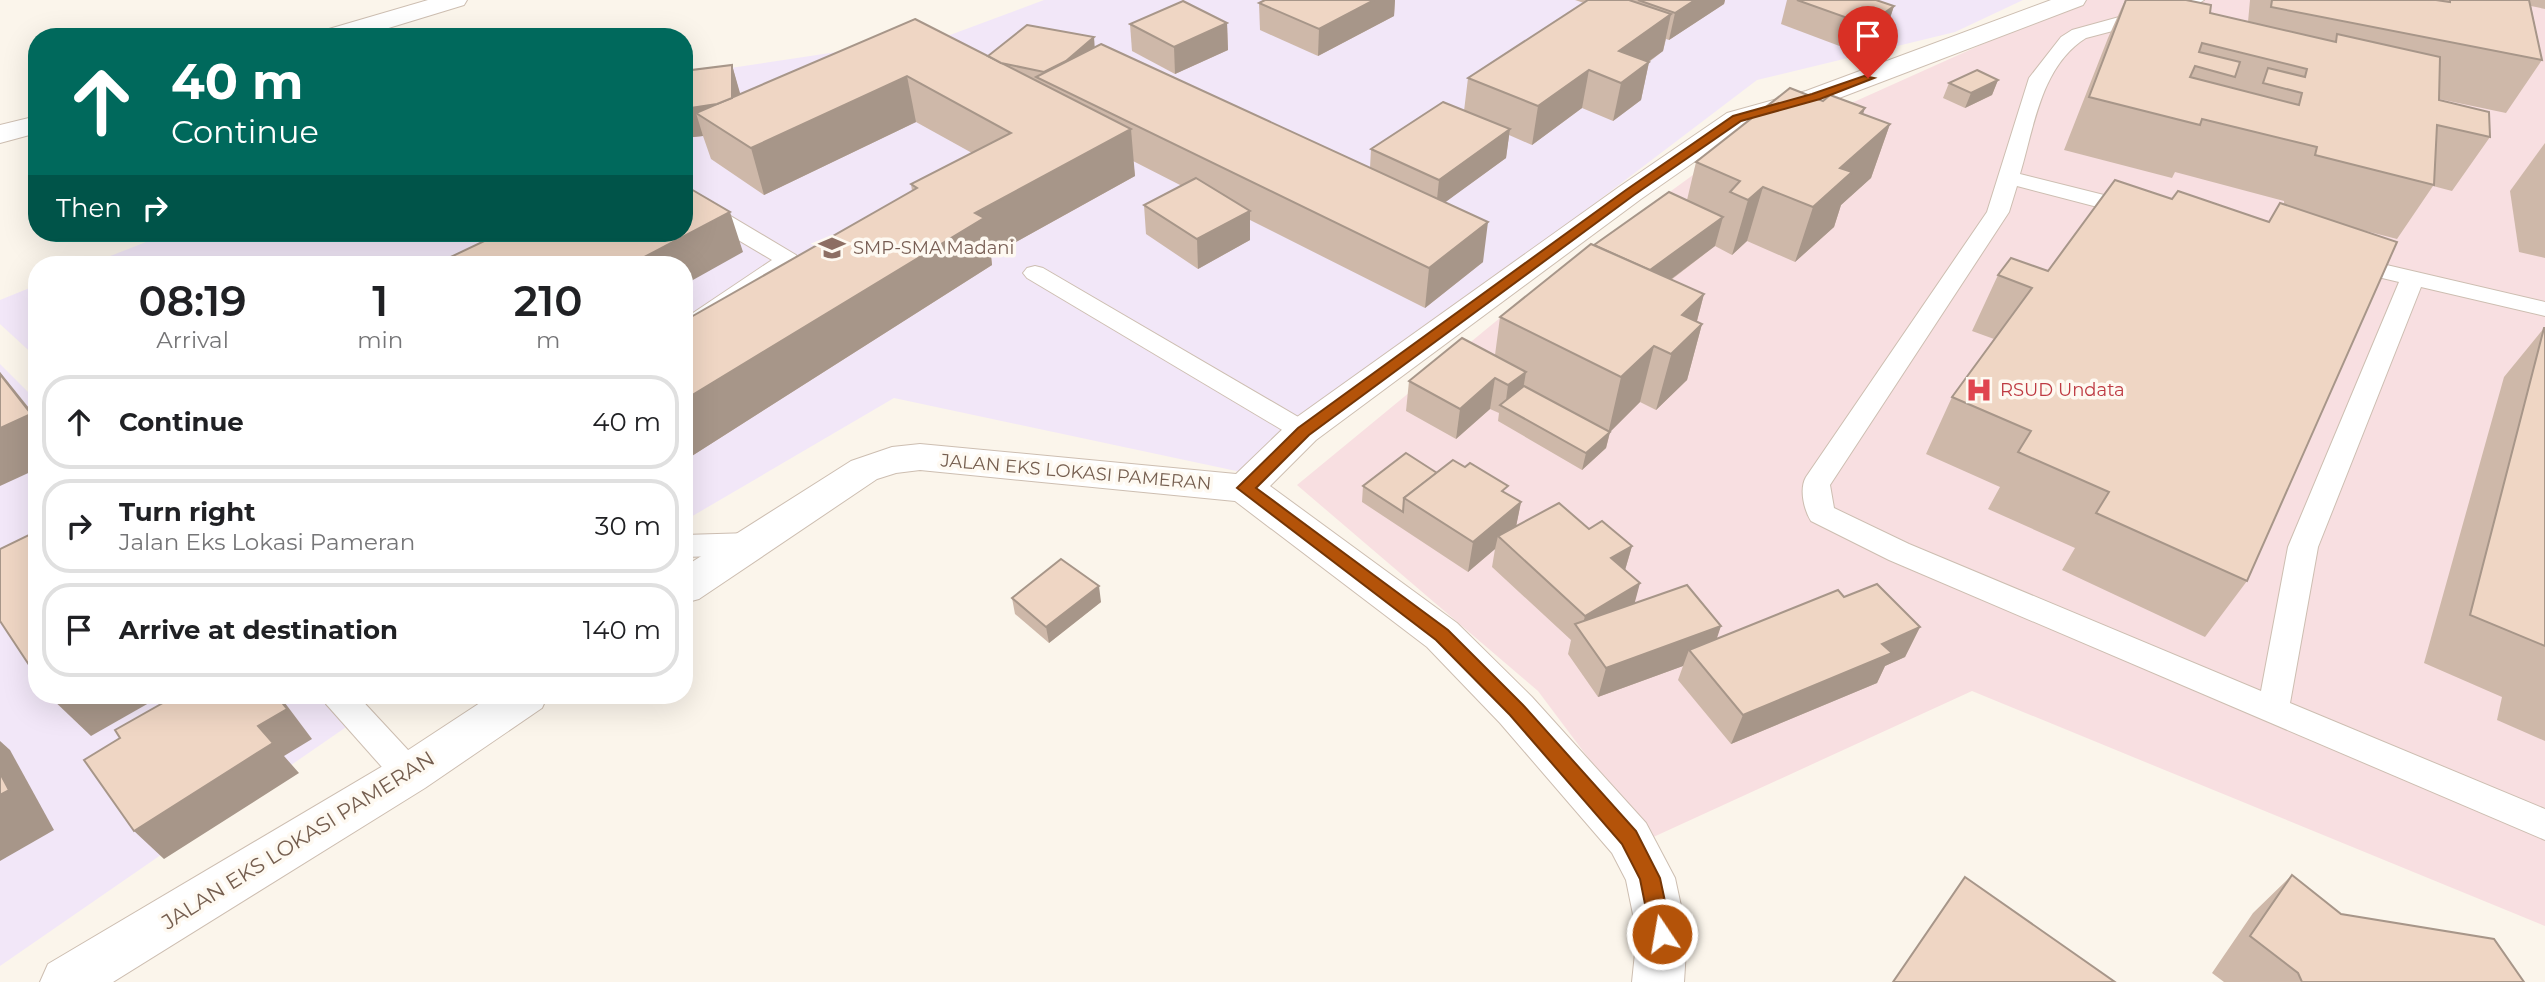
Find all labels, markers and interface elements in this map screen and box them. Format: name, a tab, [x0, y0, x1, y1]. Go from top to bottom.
pin	[1838, 6, 1898, 78]
icon: arrive	[1849, 17, 1887, 55]
text: 40 m	[171, 52, 303, 111]
icon: ahead	[56, 56, 147, 147]
text: Continue	[171, 112, 319, 151]
icon: right	[136, 189, 174, 227]
text: Then	[56, 192, 122, 224]
school or university icon: SMP-SMA Madani	[817, 233, 847, 263]
place label: SMP-SMA Madani	[853, 237, 1014, 259]
text: 08:19	[138, 275, 247, 327]
text: 1	[372, 275, 388, 327]
text: 210	[514, 275, 583, 327]
text: Arrival	[156, 326, 229, 354]
text: min	[357, 326, 403, 354]
text: m	[536, 326, 560, 354]
hospital icon: RSUD Undata	[1964, 375, 1994, 405]
place label: RSUD Undata	[2000, 379, 2125, 401]
icon: ahead	[60, 403, 98, 441]
text: Continue	[119, 406, 244, 438]
text: 40 m	[592, 406, 661, 438]
street label: JALAN EKS LOKASI PAMERAN	[939, 449, 1212, 495]
text: Turn right	[119, 496, 255, 528]
icon: right	[60, 507, 98, 545]
text: 30 m	[595, 510, 661, 542]
text: Jalan Eks Lokasi Pameran	[119, 528, 415, 556]
icon: arrive	[60, 611, 98, 649]
text: Arrive at destination	[119, 614, 398, 646]
text: 140 m	[583, 614, 661, 646]
street label: JALAN EKS LOKASI PAMERAN	[156, 745, 439, 935]
position arrow	[1625, 897, 1699, 971]

